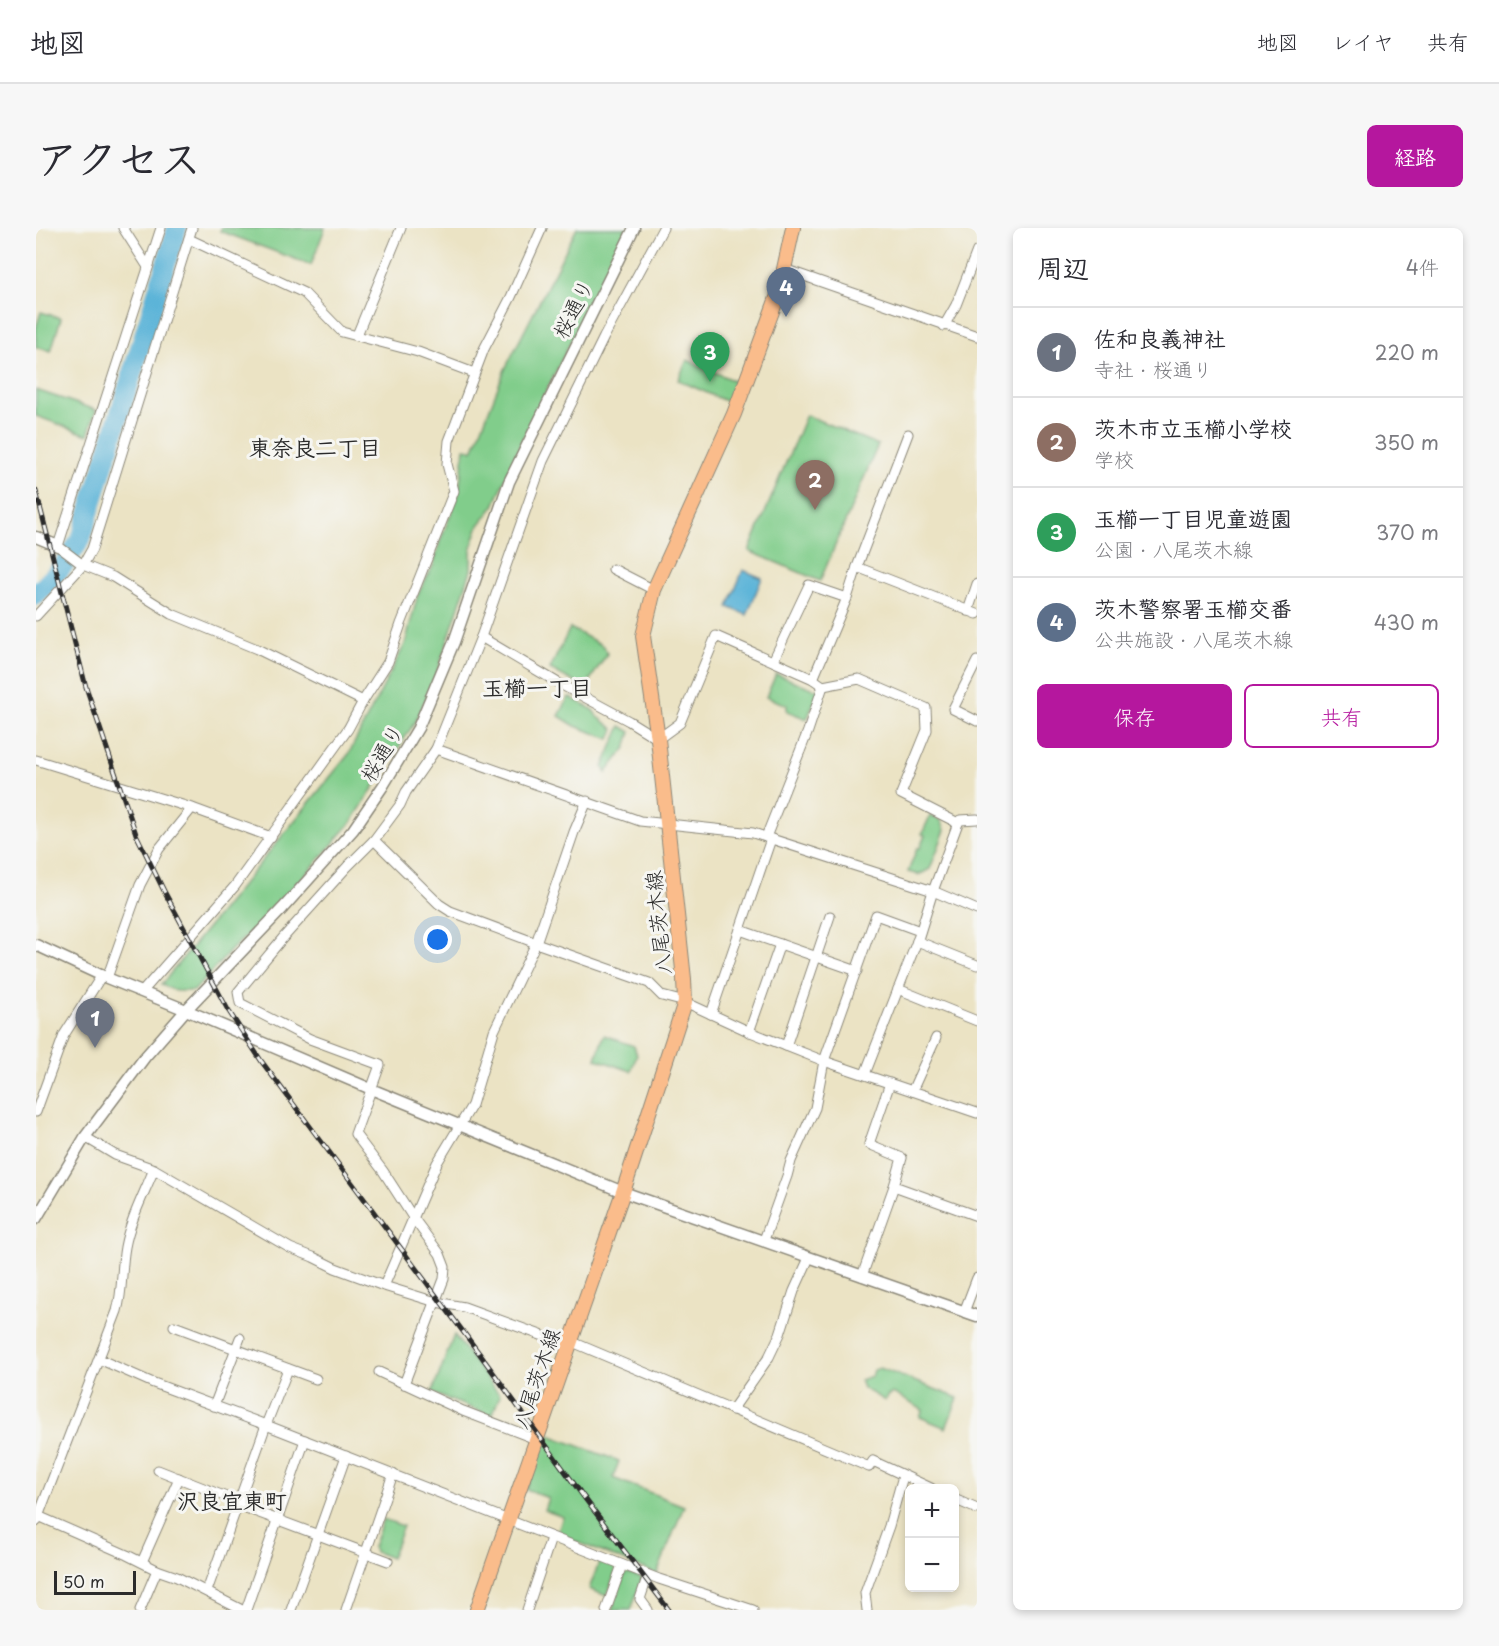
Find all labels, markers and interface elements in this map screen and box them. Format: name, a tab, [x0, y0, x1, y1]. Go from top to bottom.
text: 地図	[30, 20, 86, 63]
text: 地図	[1257, 25, 1299, 57]
text: レイヤ	[1332, 25, 1394, 57]
text: 共有	[1427, 25, 1469, 57]
text: アクセス	[36, 125, 201, 188]
button: 経路	[1367, 125, 1463, 187]
text: 周辺	[1037, 248, 1089, 287]
text: 4件	[1406, 252, 1439, 282]
pin: 4	[766, 268, 806, 317]
street label: 桜通り	[543, 273, 601, 343]
text: 佐和良義神社	[1094, 321, 1226, 354]
pin: 3	[690, 332, 730, 382]
text: 1	[1052, 337, 1061, 367]
text: 220 m	[1375, 337, 1439, 367]
text: 寺社 · 桜通り	[1094, 354, 1213, 384]
text: 茨木市立玉櫛小学校	[1094, 411, 1292, 444]
text: 2	[1049, 427, 1064, 457]
text: 350 m	[1374, 427, 1439, 457]
district label: 東奈良二丁目	[249, 430, 381, 463]
text: 学校	[1094, 444, 1134, 474]
pin: 2	[796, 460, 834, 510]
text: 玉櫛一丁目児童遊園	[1094, 501, 1292, 534]
text: 3	[1050, 517, 1063, 547]
text: 370 m	[1376, 517, 1439, 547]
text: 公園 · 八尾茨木線	[1094, 534, 1253, 564]
text: 茨木警察署玉櫛交番	[1094, 591, 1292, 624]
text: 4	[1050, 607, 1063, 637]
text: 430 m	[1374, 607, 1439, 637]
text: 公共施設 · 八尾茨木線	[1094, 624, 1293, 654]
district label: 玉櫛一丁目	[482, 670, 592, 703]
button: 保存	[1037, 684, 1232, 748]
button: 共有	[1244, 684, 1439, 748]
street label: 桜通り	[351, 717, 411, 787]
street label: 八尾茨木線	[636, 869, 678, 977]
your location	[423, 925, 452, 954]
pin: 1	[76, 998, 114, 1048]
street label: 八尾茨木線	[503, 1323, 567, 1433]
district label: 沢良宜東町	[177, 1483, 287, 1516]
map controls	[905, 1484, 959, 1592]
button: +	[905, 1484, 959, 1538]
button: −	[905, 1538, 959, 1592]
scale bar	[54, 1568, 136, 1596]
text: 50 m	[63, 1569, 104, 1593]

